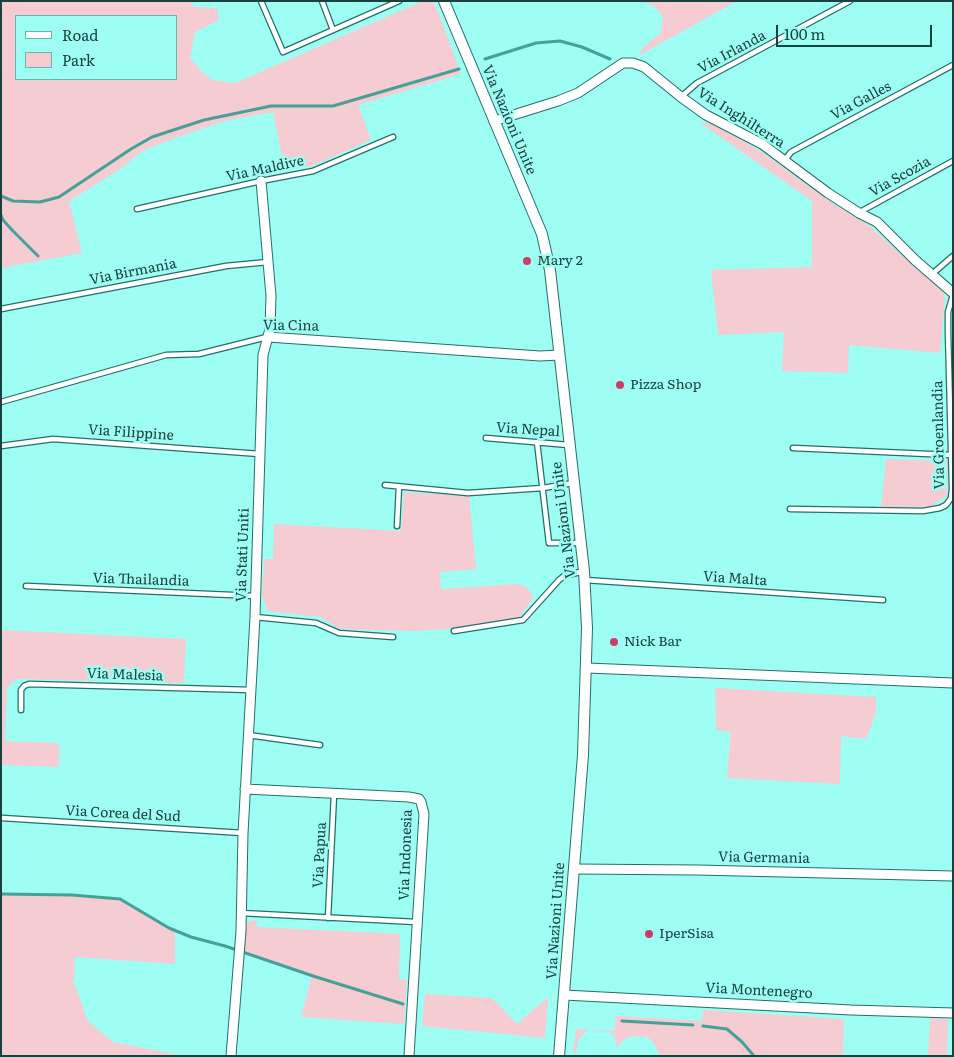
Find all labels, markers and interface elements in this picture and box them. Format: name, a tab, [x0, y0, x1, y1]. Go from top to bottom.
legend	[15, 15, 178, 80]
scale bar	[779, 15, 935, 47]
text: 100 m	[784, 22, 825, 45]
text: Road	[62, 23, 98, 46]
street label: Via Irlanda	[695, 27, 769, 77]
text: Park	[62, 48, 95, 71]
street label: Via Nazioni Unite	[478, 63, 540, 177]
street label: Via Galles	[828, 78, 894, 124]
street label: Via Inghilterra	[694, 84, 788, 152]
street label: Via Maldive	[225, 153, 305, 185]
street label: Via Scozia	[866, 153, 934, 201]
place label: Mary 2	[537, 253, 583, 269]
street label: Via Birmania	[88, 255, 178, 289]
marker: Mary 2	[521, 255, 533, 267]
street label: Via Cina	[263, 317, 319, 335]
place label: Pizza Shop	[630, 377, 701, 393]
marker: Pizza Shop	[614, 379, 626, 391]
street label: Via Groenlandia	[930, 380, 948, 490]
street label: Via Nepal	[495, 419, 561, 441]
street label: Via Filippine	[88, 422, 174, 444]
street label: Via Nazioni Unite	[549, 461, 579, 579]
street label: Via Stati Uniti	[233, 508, 253, 602]
street label: Via Malta	[702, 568, 768, 590]
street label: Via Thailandia	[92, 570, 190, 590]
place label: Nick Bar	[624, 634, 681, 650]
marker: Nick Bar	[608, 636, 620, 648]
street label: Via Malesia	[86, 665, 164, 685]
street label: Via Corea del Sud	[65, 803, 181, 825]
street label: Via Indonesia	[396, 809, 416, 901]
street label: Via Papua	[310, 822, 330, 888]
street label: Via Germania	[718, 849, 810, 867]
street label: Via Nazioni Unite	[544, 862, 568, 980]
place label: IperSisa	[659, 926, 714, 942]
marker: IperSisa	[643, 928, 655, 940]
street label: Via Montenegro	[705, 980, 813, 1002]

